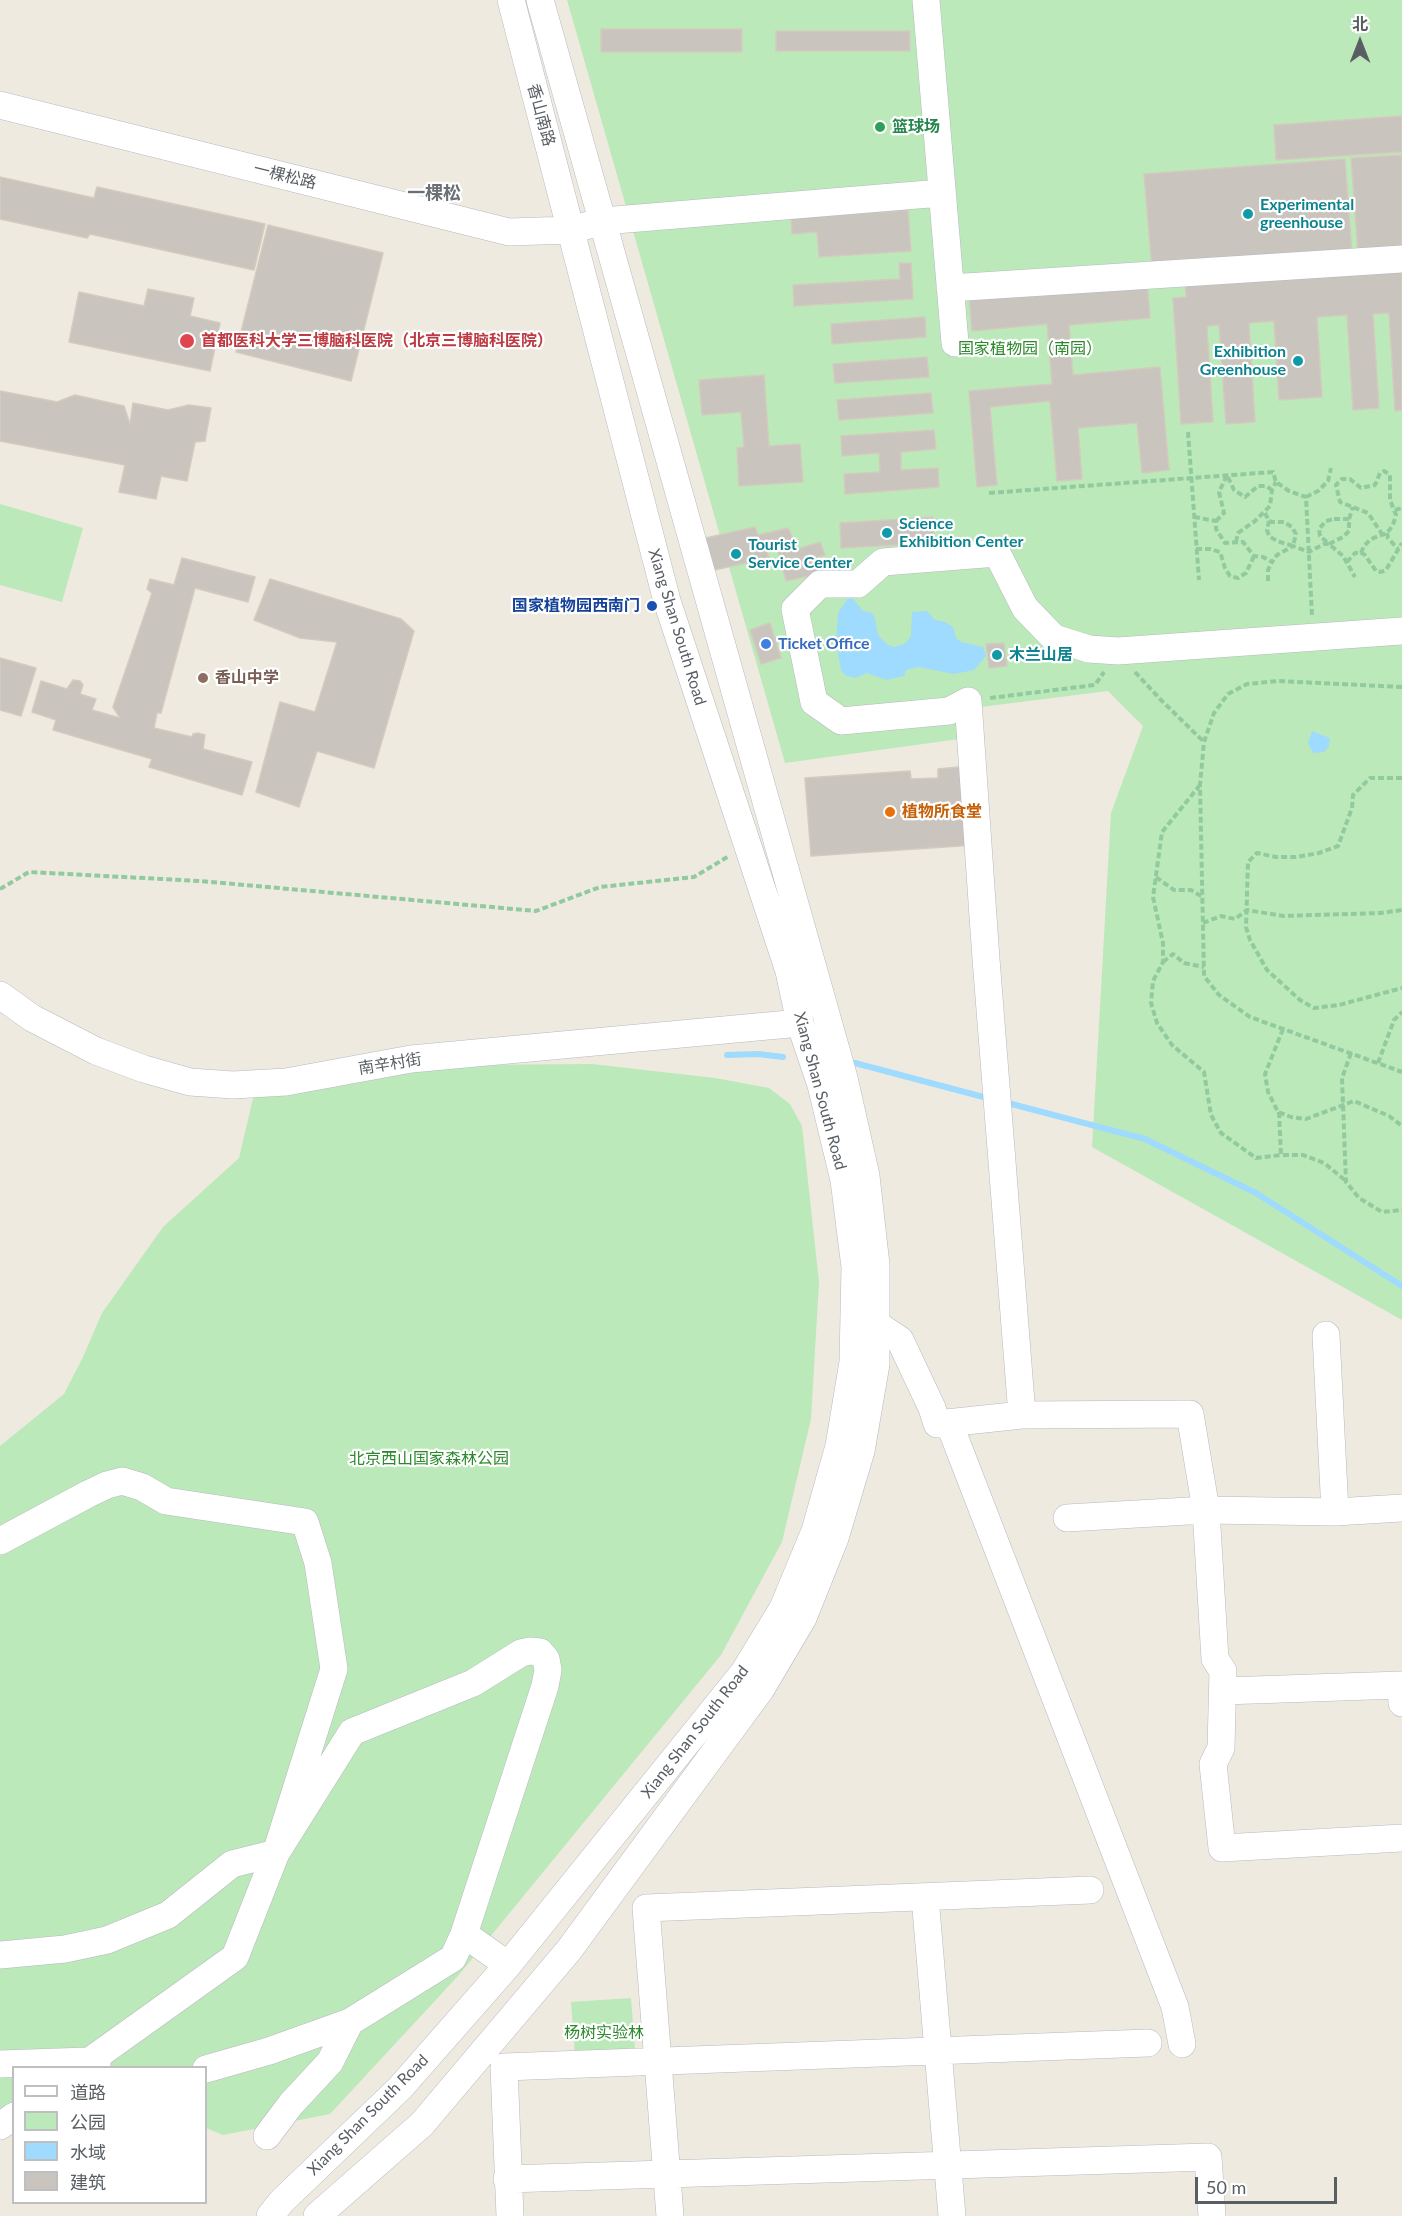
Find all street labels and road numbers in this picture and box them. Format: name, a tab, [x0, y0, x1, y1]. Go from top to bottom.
street label: 香山南路	[523, 82, 559, 148]
street label: 一棵松路	[252, 159, 318, 193]
street label: Xiang Shan South Road	[644, 546, 710, 708]
street label: Xiang Shan South Road	[790, 1010, 850, 1172]
street label: 南辛村街	[357, 1050, 423, 1078]
street label: Xiang Shan South Road	[637, 1662, 753, 1802]
street label: Xiang Shan South Road	[304, 2051, 432, 2179]

